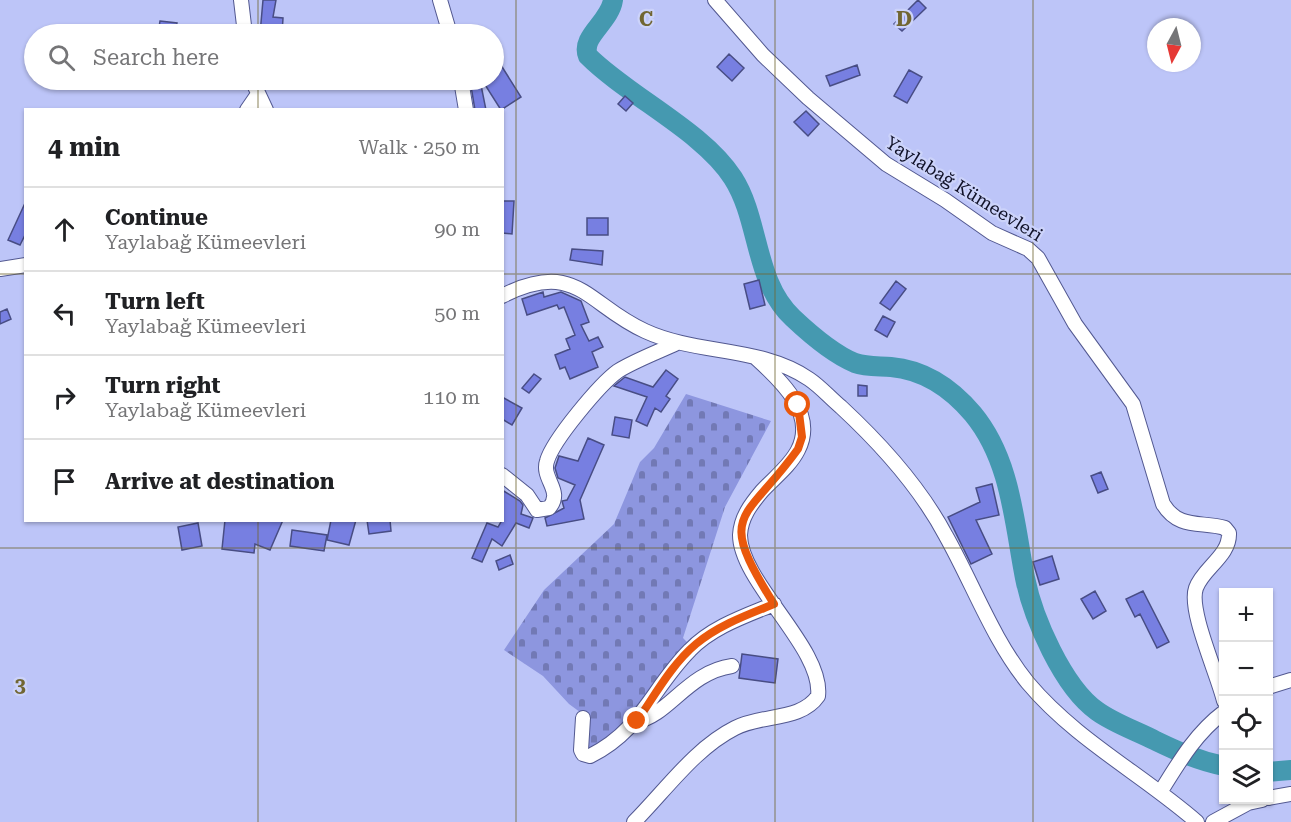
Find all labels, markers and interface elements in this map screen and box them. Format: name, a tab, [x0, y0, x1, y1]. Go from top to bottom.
text: C	[639, 7, 653, 31]
text: D	[896, 7, 912, 31]
north arrow	[1147, 18, 1201, 72]
search box	[24, 24, 504, 90]
icon: search	[45, 41, 78, 74]
text: Search here	[93, 45, 219, 70]
text: 4 min	[48, 132, 120, 162]
street label: Yaylabağ Kümeevleri	[882, 132, 1047, 246]
text: Walk · 250 m	[359, 135, 480, 159]
text: Continue	[105, 205, 208, 230]
icon: ahead	[48, 213, 81, 246]
text: 90 m	[434, 217, 480, 241]
text: Yaylabağ Kümeevleri	[105, 230, 306, 254]
text: Turn left	[105, 289, 205, 314]
icon: left	[48, 297, 81, 330]
text: 50 m	[434, 301, 480, 325]
text: Yaylabağ Kümeevleri	[105, 314, 306, 338]
text: Turn right	[105, 373, 220, 398]
icon: right	[48, 381, 81, 414]
text: 110 m	[423, 385, 480, 409]
route start	[784, 391, 810, 417]
text: Yaylabağ Kümeevleri	[105, 398, 306, 422]
icon: arrive	[48, 465, 81, 498]
text: Arrive at destination	[105, 469, 334, 494]
map controls	[1219, 588, 1273, 804]
button: +	[1219, 588, 1273, 642]
button: −	[1219, 642, 1273, 696]
text: 3	[14, 673, 26, 697]
button: locate	[1219, 696, 1273, 750]
route end	[623, 707, 649, 733]
button: layers	[1219, 750, 1273, 804]

